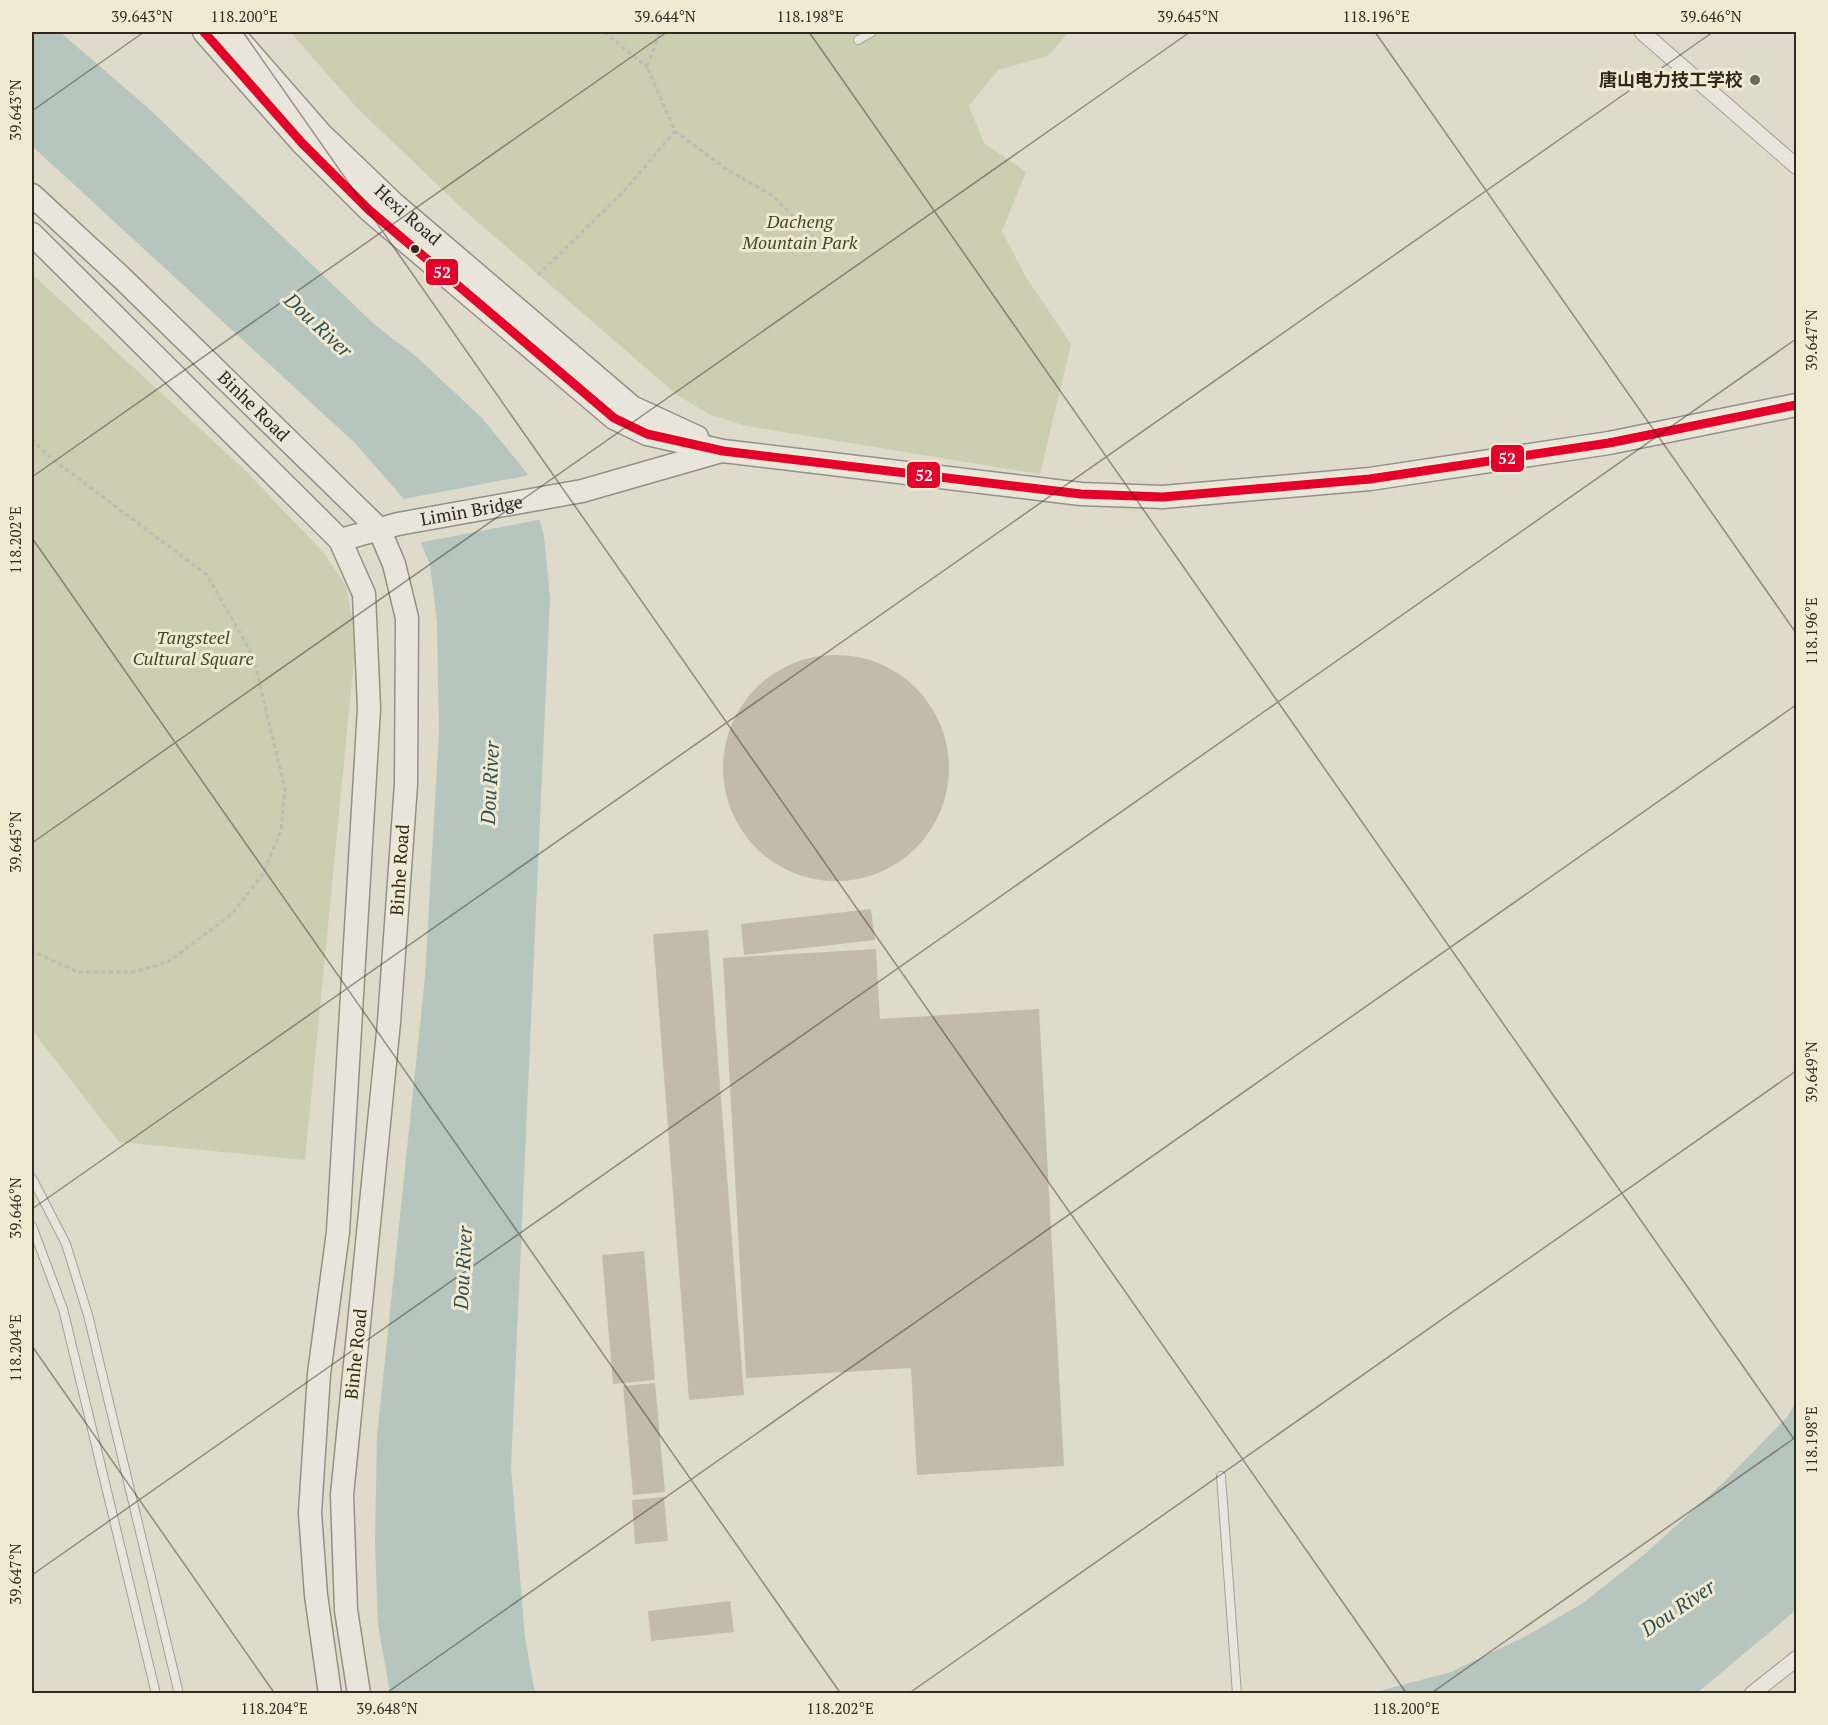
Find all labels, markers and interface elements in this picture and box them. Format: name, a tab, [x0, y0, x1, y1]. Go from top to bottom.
text: 39.643°N	[111, 6, 173, 26]
text: 118.200°E	[210, 6, 278, 26]
text: 39.644°N	[634, 6, 696, 26]
text: 118.198°E	[776, 6, 844, 26]
text: 39.645°N	[1157, 6, 1219, 26]
text: 118.196°E	[1342, 6, 1410, 26]
text: 39.646°N	[1680, 6, 1742, 26]
place label: 唐山电力技工学校	[1599, 67, 1743, 91]
marker: 唐山电力技工学校	[1748, 73, 1762, 87]
text: 39.643°N	[5, 79, 25, 141]
street label: Hexi Road	[370, 179, 447, 250]
park label: Dacheng Mountain Park	[742, 209, 858, 254]
unlabelled marker	[409, 243, 421, 255]
line badge: 52	[425, 258, 459, 286]
text: 52	[433, 261, 451, 283]
water label: Dou River	[278, 286, 359, 364]
text: 39.647°N	[1801, 309, 1821, 371]
street label: Binhe Road	[213, 365, 295, 446]
line badge: 52	[1490, 444, 1525, 473]
text: 52	[1498, 447, 1516, 469]
line badge: 52	[906, 461, 941, 489]
text: 52	[915, 464, 933, 486]
street label: Limin Bridge	[419, 489, 524, 531]
text: 118.202°E	[5, 506, 25, 574]
text: 118.196°E	[1801, 597, 1821, 665]
park label: Tangsteel Cultural Square	[132, 625, 254, 670]
water label: Dou River	[474, 739, 505, 826]
text: 39.645°N	[5, 811, 25, 873]
street label: Binhe Road	[384, 824, 414, 916]
text: 39.649°N	[1801, 1041, 1821, 1103]
text: 39.646°N	[5, 1177, 25, 1239]
water label: Dou River	[447, 1224, 478, 1311]
street label: Binhe Road	[338, 1307, 372, 1401]
text: 118.204°E	[5, 1314, 25, 1382]
text: 118.198°E	[1801, 1406, 1821, 1474]
text: 39.647°N	[5, 1543, 25, 1605]
water label: Dou River	[1635, 1572, 1721, 1643]
text: 118.204°E	[240, 1698, 308, 1718]
text: 39.648°N	[356, 1698, 418, 1718]
text: 118.202°E	[806, 1698, 874, 1718]
text: 118.200°E	[1372, 1698, 1440, 1718]

